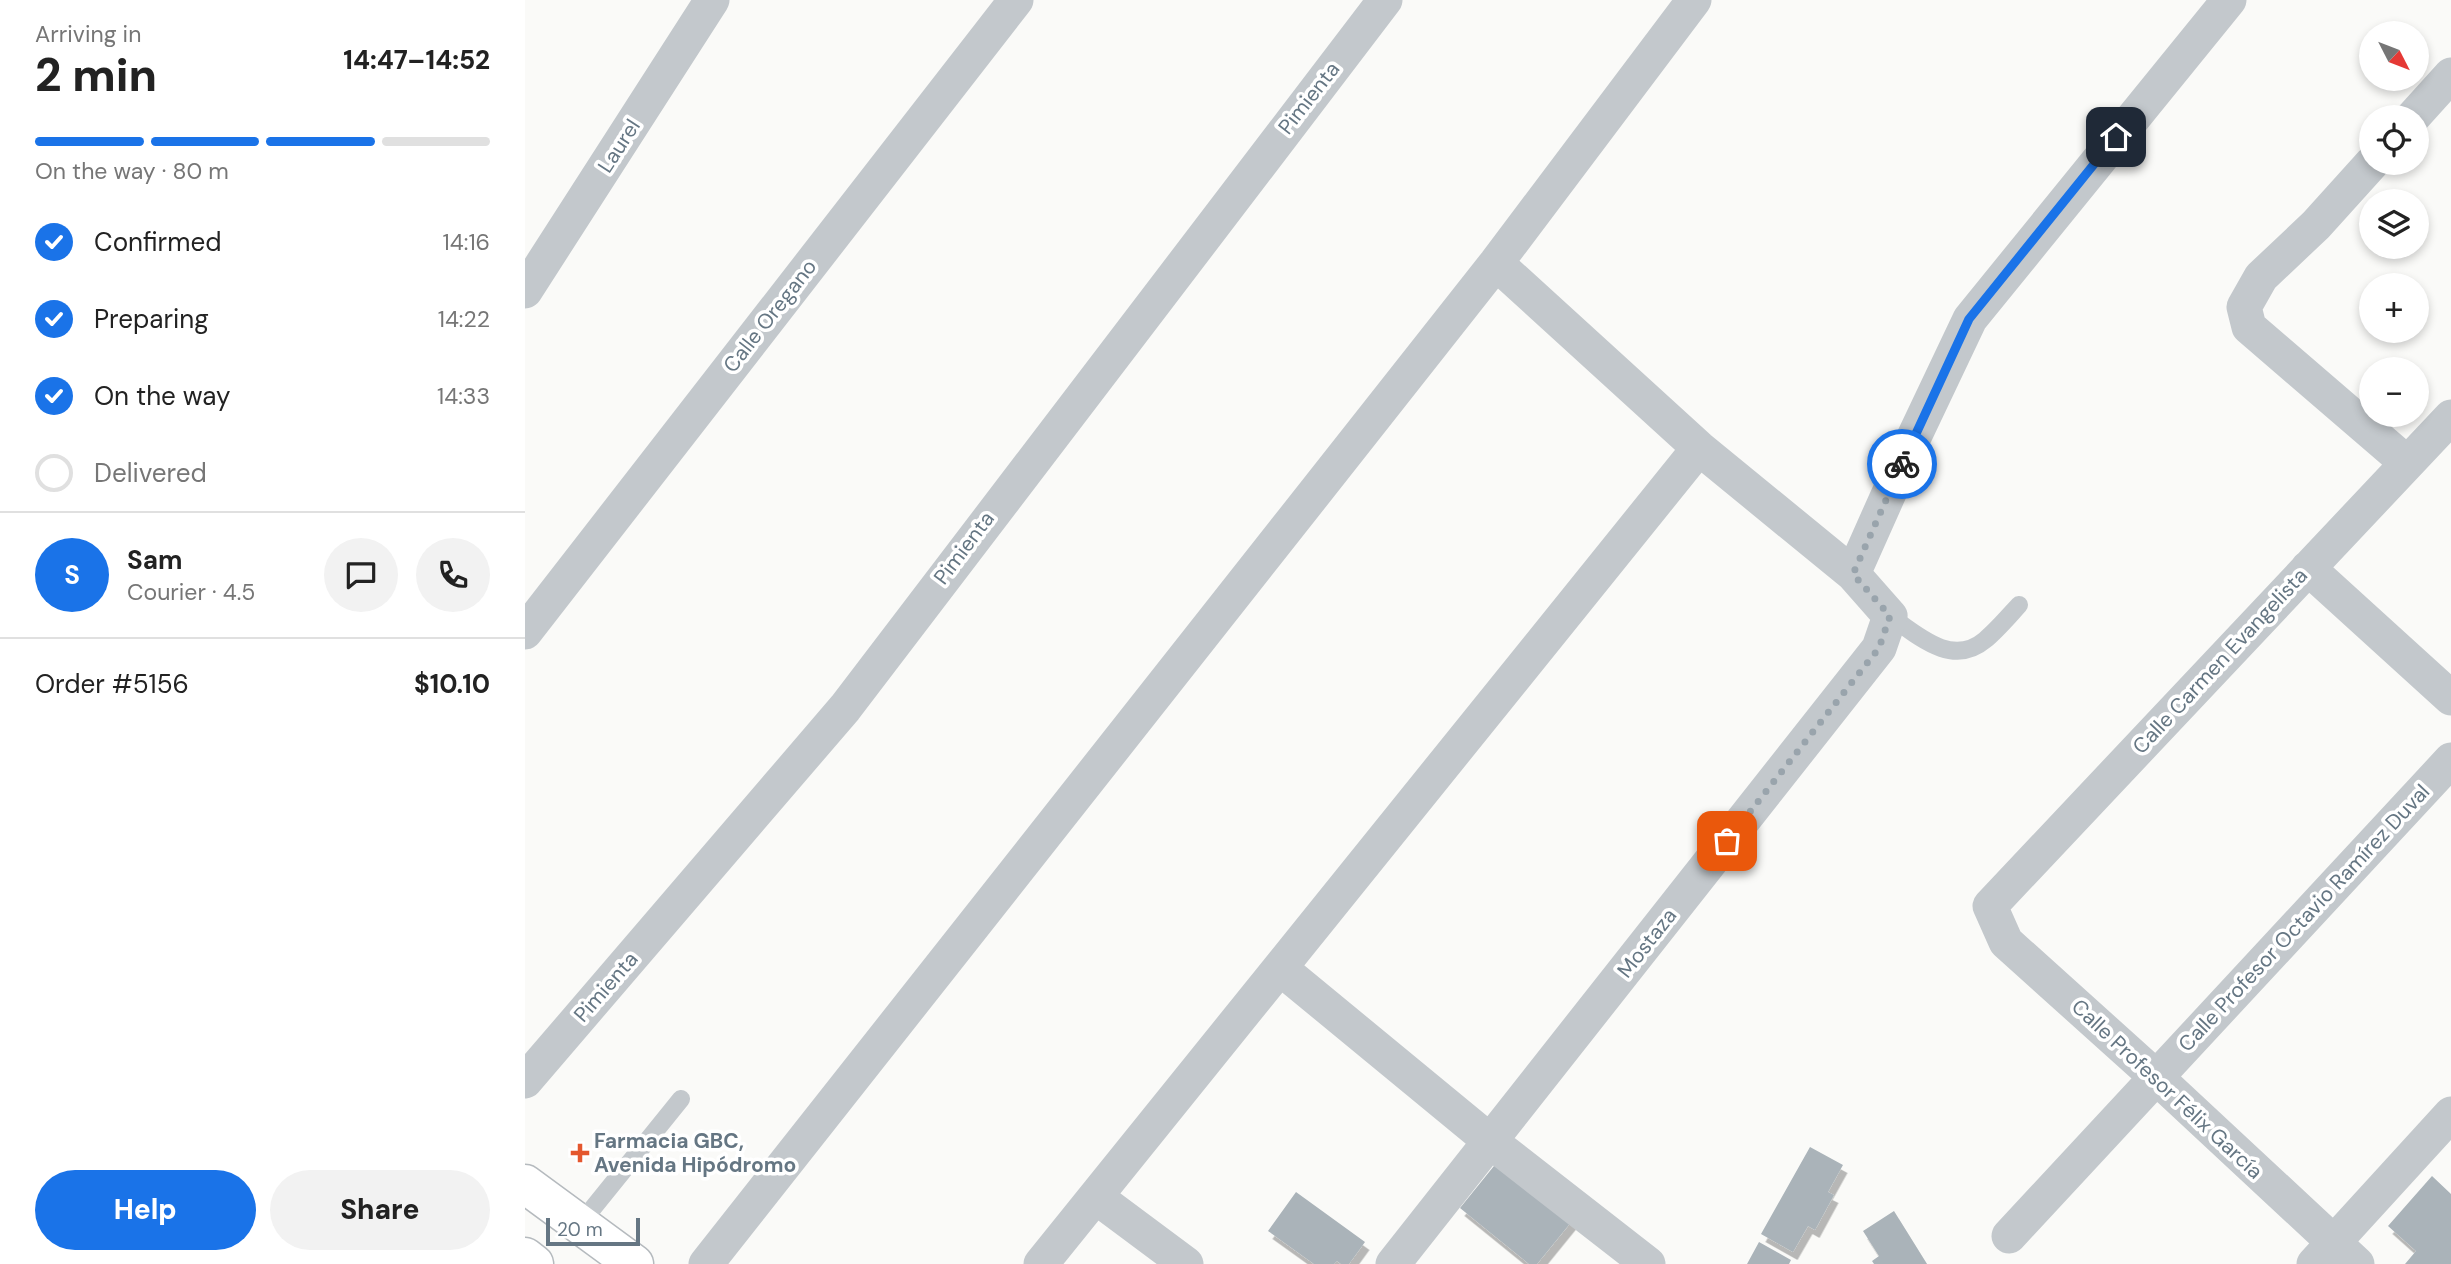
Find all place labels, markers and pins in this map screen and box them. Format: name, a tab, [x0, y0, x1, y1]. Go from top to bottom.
pin	[2086, 107, 2146, 167]
pin	[1697, 811, 1757, 871]
place label: Farmacia GBC, Avenida Hipódromo	[594, 1127, 796, 1179]
marker: Farmacia GBC, Avenida Hipódromo	[572, 1145, 588, 1161]

